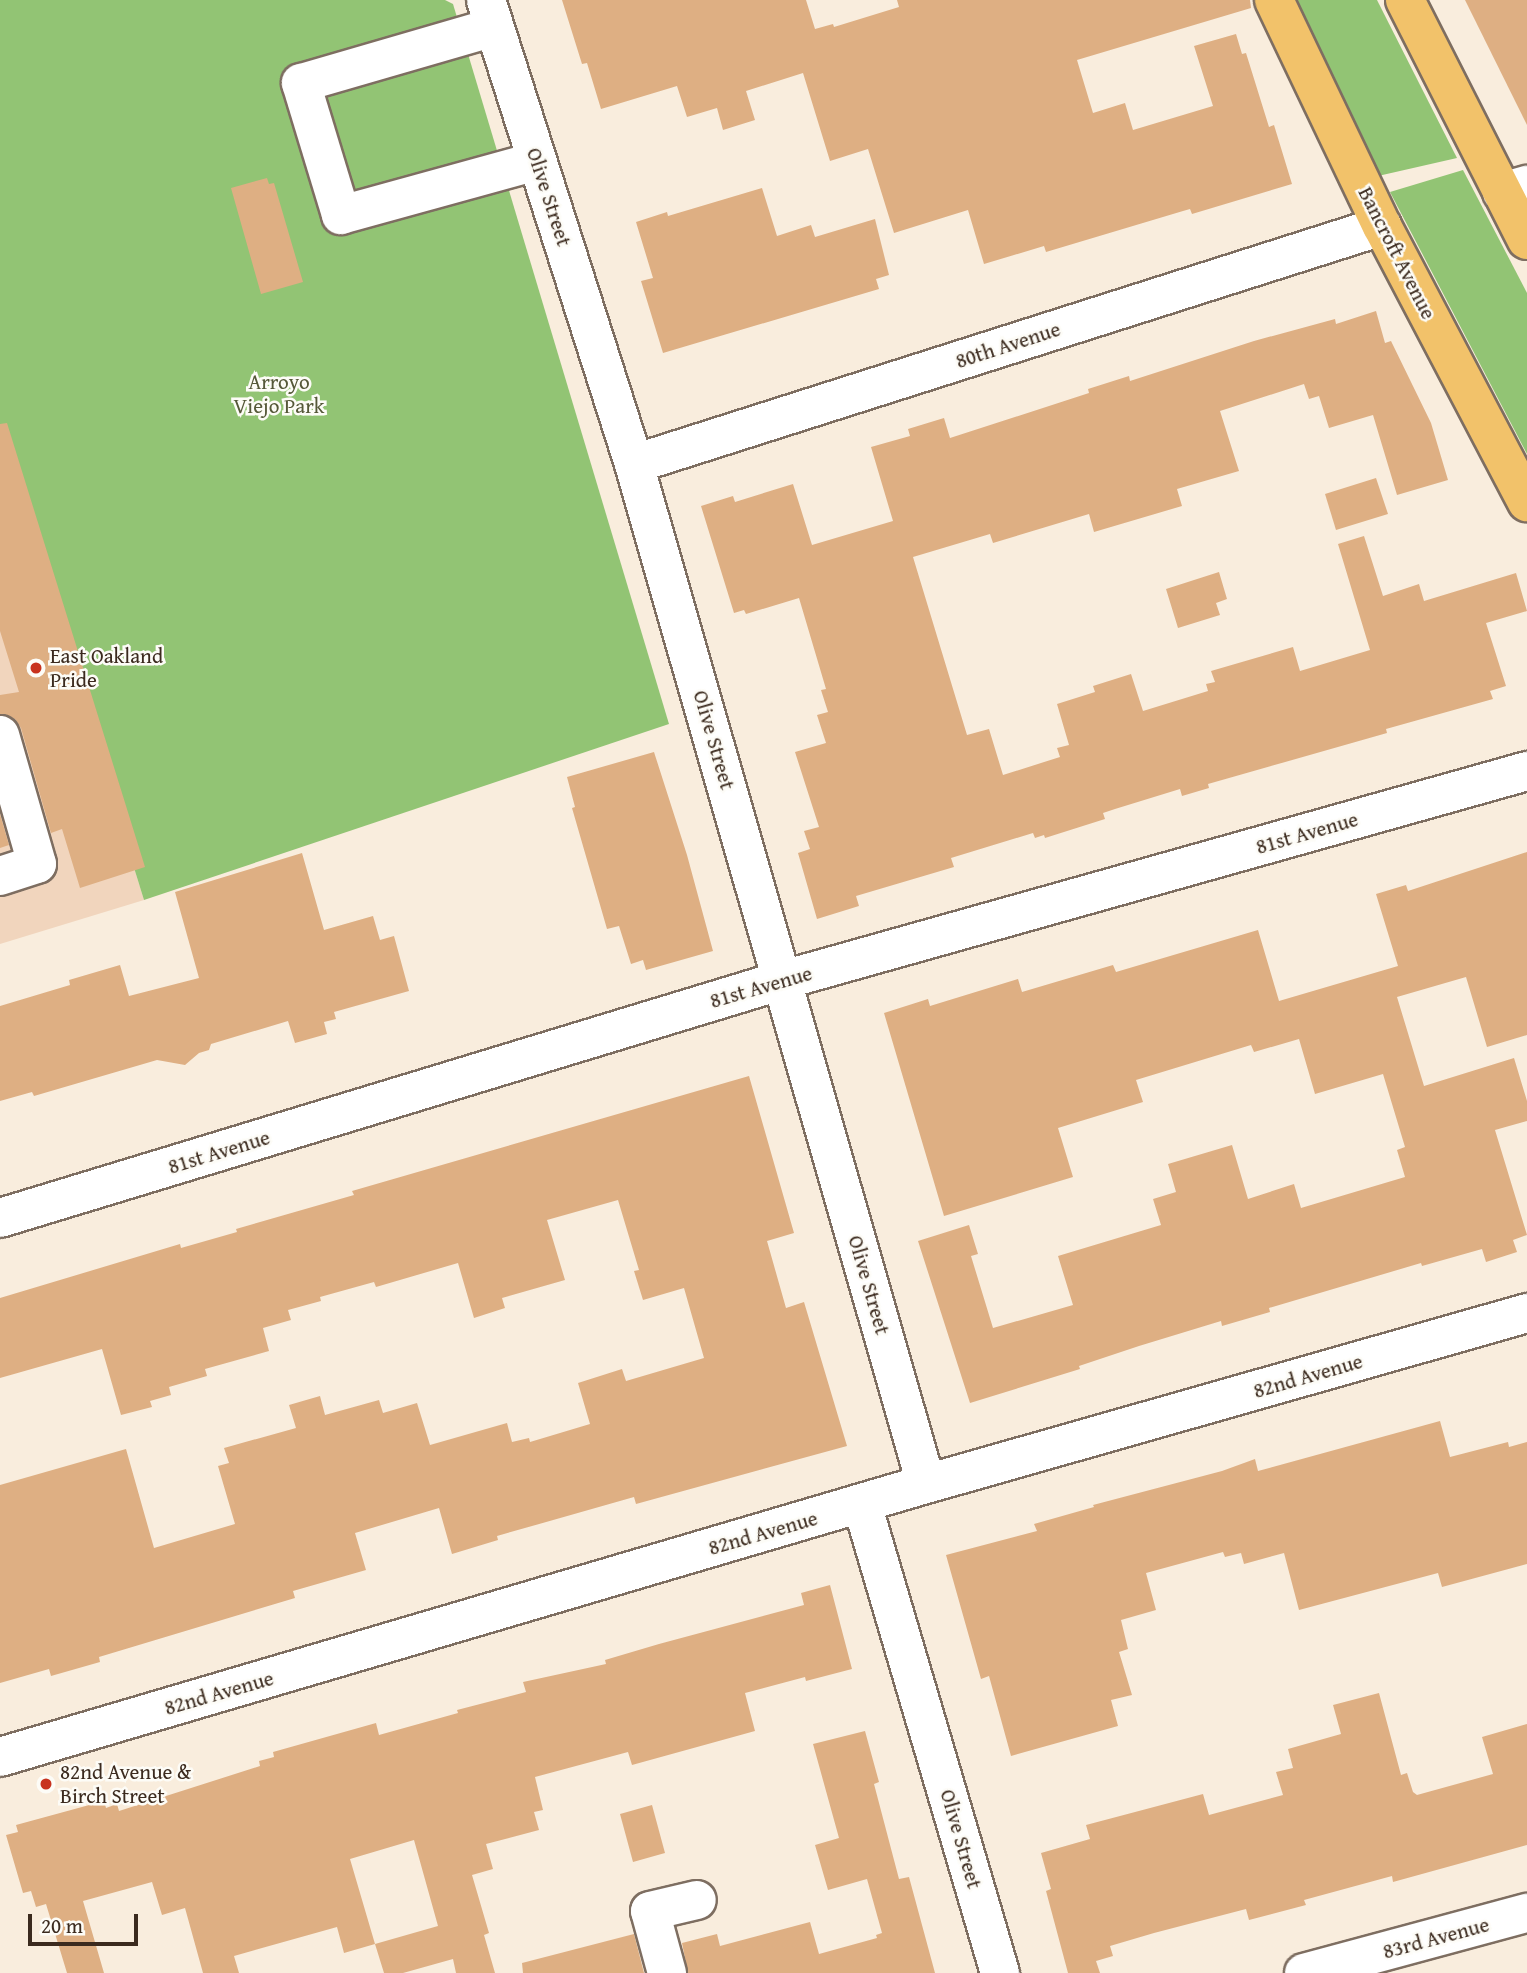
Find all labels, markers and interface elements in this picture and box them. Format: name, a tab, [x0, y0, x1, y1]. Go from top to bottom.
street label: Olive Street	[521, 145, 577, 249]
street label: Bancroft Avenue	[1353, 183, 1441, 323]
street label: 80th Avenue	[952, 316, 1064, 374]
park label: Arroyo Viejo Park	[233, 369, 325, 419]
place label: East Oakland Pride	[50, 643, 163, 693]
marker: East Oakland Pride	[28, 660, 44, 676]
street label: Olive Street	[688, 687, 740, 793]
street label: 81st Avenue	[1253, 806, 1361, 860]
street label: 81st Avenue	[707, 960, 815, 1014]
street label: 81st Avenue	[165, 1125, 273, 1179]
street label: Olive Street	[843, 1232, 895, 1338]
street label: 82nd Avenue	[1251, 1348, 1365, 1404]
street label: 82nd Avenue	[706, 1505, 820, 1561]
street label: 82nd Avenue	[162, 1665, 276, 1721]
place label: 82nd Avenue & Birch Street	[60, 1759, 191, 1809]
marker: 82nd Avenue & Birch Street	[38, 1776, 54, 1792]
street label: Olive Street	[935, 1786, 987, 1892]
scale bar	[32, 1899, 142, 1943]
text: 20 m	[41, 1910, 83, 1941]
street label: 83rd Avenue	[1380, 1912, 1492, 1964]

